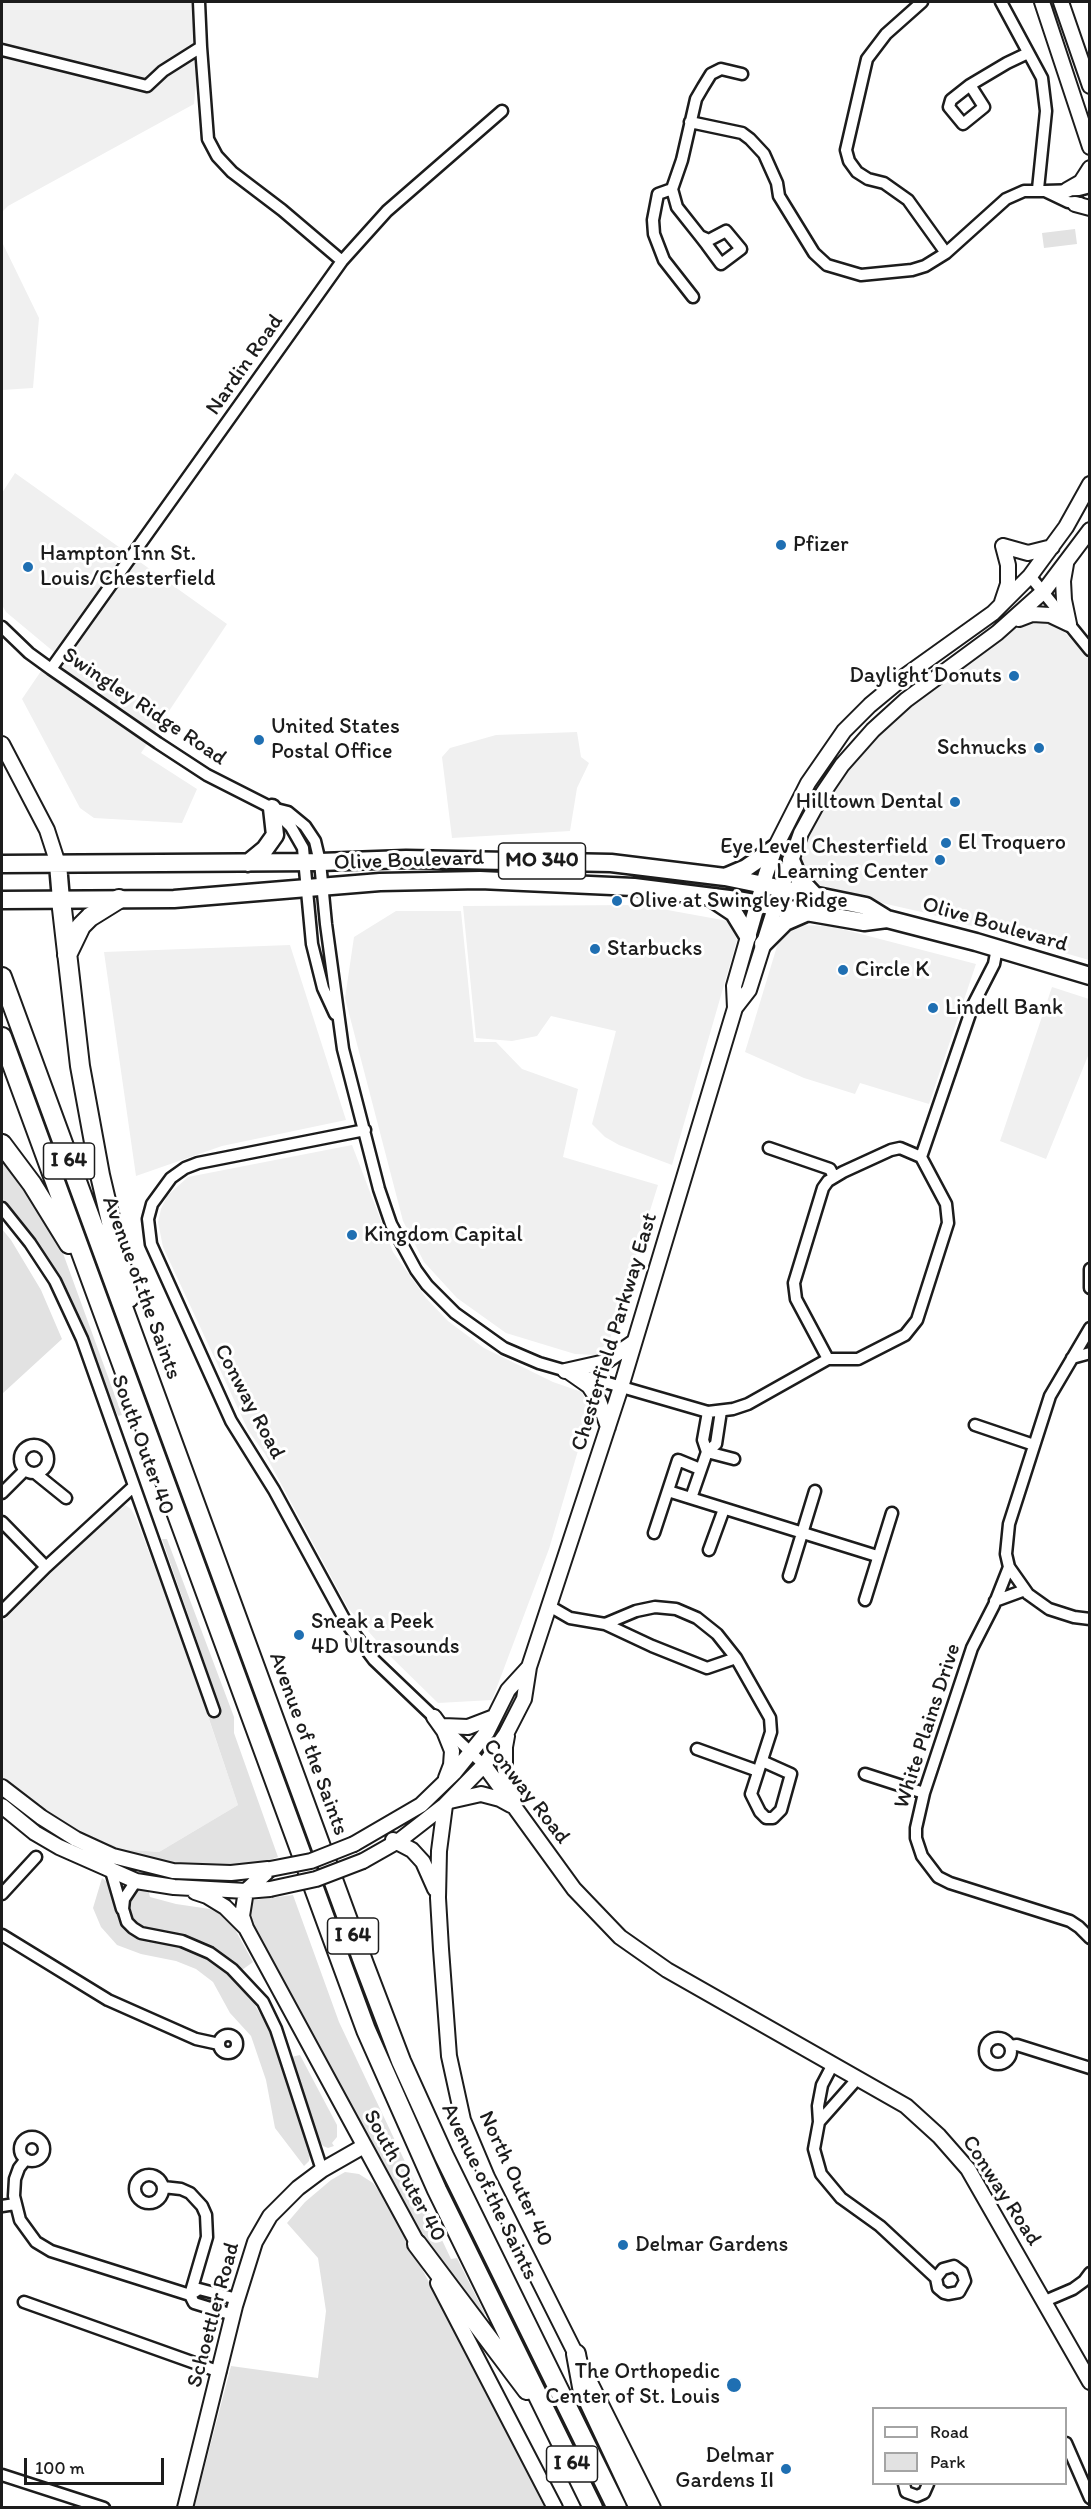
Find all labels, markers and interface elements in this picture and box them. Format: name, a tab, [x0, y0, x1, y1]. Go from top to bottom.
street label: Nardin Road	[201, 309, 289, 421]
place label: Pfizer	[793, 532, 849, 558]
marker: Pfizer	[774, 538, 788, 552]
place label: Hampton Inn St. Louis/Chesterfield	[40, 541, 216, 592]
marker: Hampton Inn St. Louis/Chesterfield	[21, 560, 35, 574]
street label: Swingley Ridge Road	[57, 642, 231, 772]
place label: Daylight Donuts	[849, 663, 1002, 689]
marker: Daylight Donuts	[1007, 669, 1021, 683]
place label: United States Postal Office	[271, 714, 400, 766]
marker: United States Postal Office	[252, 733, 266, 747]
place label: Schnucks	[937, 735, 1027, 761]
marker: Schnucks	[1032, 741, 1046, 755]
place label: Hilltown Dental	[796, 789, 943, 815]
marker: Hilltown Dental	[948, 795, 962, 809]
place label: El Troquero	[958, 830, 1066, 856]
place label: Eye Level Chesterfield Learning Center	[720, 834, 928, 885]
marker: El Troquero	[939, 836, 953, 850]
road number: MO 340	[498, 843, 586, 879]
street label: Olive Boulevard	[333, 845, 485, 877]
marker: Eye Level Chesterfield Learning Center	[933, 853, 947, 867]
place label: Olive at Swingley Ridge	[629, 888, 848, 914]
street label: Olive Boulevard	[919, 892, 1071, 958]
marker: Olive at Swingley Ridge	[610, 894, 624, 908]
place label: Starbucks	[607, 936, 702, 962]
marker: Starbucks	[588, 942, 602, 956]
place label: Circle K	[855, 957, 929, 983]
marker: Circle K	[836, 963, 850, 977]
place label: Lindell Bank	[945, 995, 1063, 1021]
marker: Lindell Bank	[926, 1001, 940, 1015]
road number: I 64	[44, 1143, 94, 1179]
street label: Avenue of the Saints	[96, 1193, 186, 1383]
street label: Chesterfield Parkway East	[566, 1210, 664, 1454]
place label: Kingdom Capital	[364, 1222, 523, 1248]
marker: Kingdom Capital	[345, 1228, 359, 1242]
street label: Conway Road	[208, 1340, 290, 1464]
street label: South Outer 40	[104, 1371, 180, 1519]
place label: Sneak a Peek 4D Ultrasounds	[311, 1609, 460, 1660]
marker: Sneak a Peek 4D Ultrasounds	[292, 1628, 306, 1642]
street label: White Plains Drive	[889, 1640, 967, 1812]
street label: Avenue of the Saints	[263, 1649, 353, 1839]
street label: Conway Road	[477, 1734, 575, 1850]
road number: I 64	[328, 1918, 378, 1954]
street label: Avenue of the Saints	[435, 2099, 543, 2285]
street label: South Outer 40	[357, 2105, 451, 2247]
street label: North Outer 40	[472, 2107, 558, 2251]
street label: Conway Road	[956, 2131, 1046, 2251]
place label: Delmar Gardens	[635, 2232, 788, 2258]
marker: Delmar Gardens	[616, 2238, 630, 2252]
street label: Schoettler Road	[182, 2240, 246, 2390]
place label: The Orthopedic Center of St. Louis	[545, 2359, 720, 2410]
marker: The Orthopedic Center of St. Louis	[725, 2376, 743, 2394]
legend	[872, 2407, 1067, 2485]
text: Road	[930, 2421, 969, 2443]
place label: Delmar Gardens II	[675, 2443, 774, 2494]
scale bar	[27, 2446, 166, 2484]
road number: I 64	[546, 2446, 598, 2482]
text: Park	[930, 2451, 965, 2473]
text: 100 m	[35, 2457, 85, 2479]
marker: Delmar Gardens II	[779, 2462, 793, 2476]

